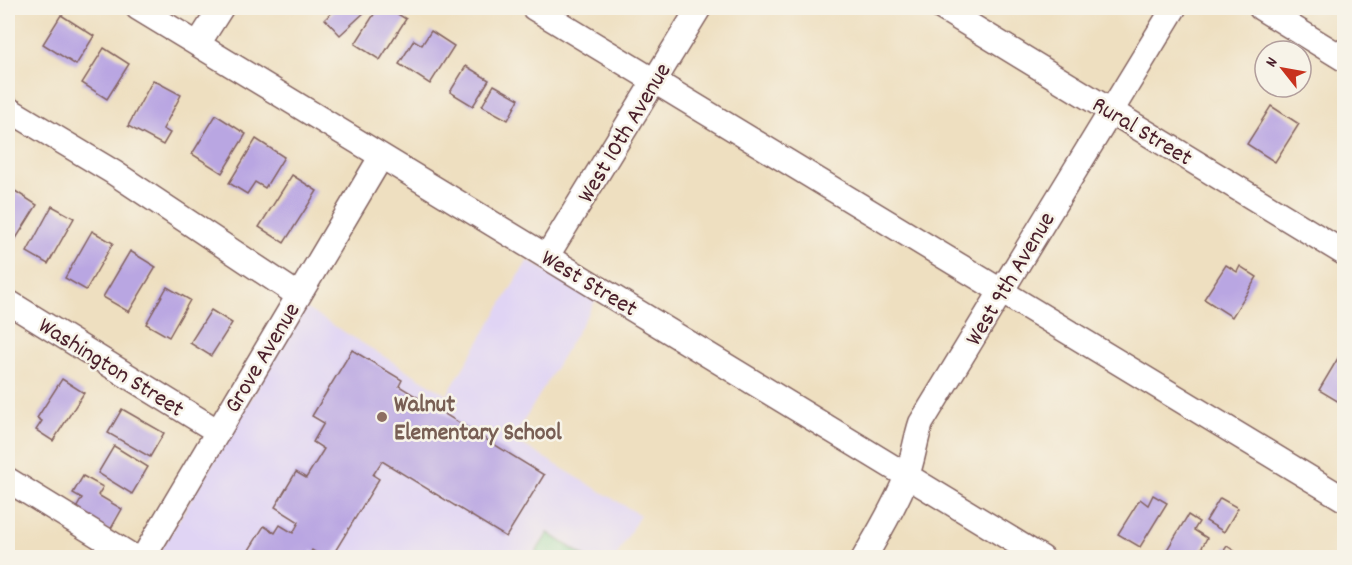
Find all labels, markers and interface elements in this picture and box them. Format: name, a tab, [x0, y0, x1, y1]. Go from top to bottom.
north arrow	[1253, 39, 1313, 99]
text: N	[1260, 53, 1284, 72]
street label: West 10th Avenue	[570, 57, 681, 210]
street label: Rural Street	[1085, 89, 1198, 176]
street label: West 9th Avenue	[958, 206, 1065, 353]
street label: West Street	[534, 242, 643, 327]
street label: Grove Avenue	[217, 297, 310, 420]
street label: Washington Street	[31, 310, 190, 427]
place label: Walnut Elementary School	[394, 389, 562, 451]
marker: Walnut Elementary School	[375, 410, 389, 424]

